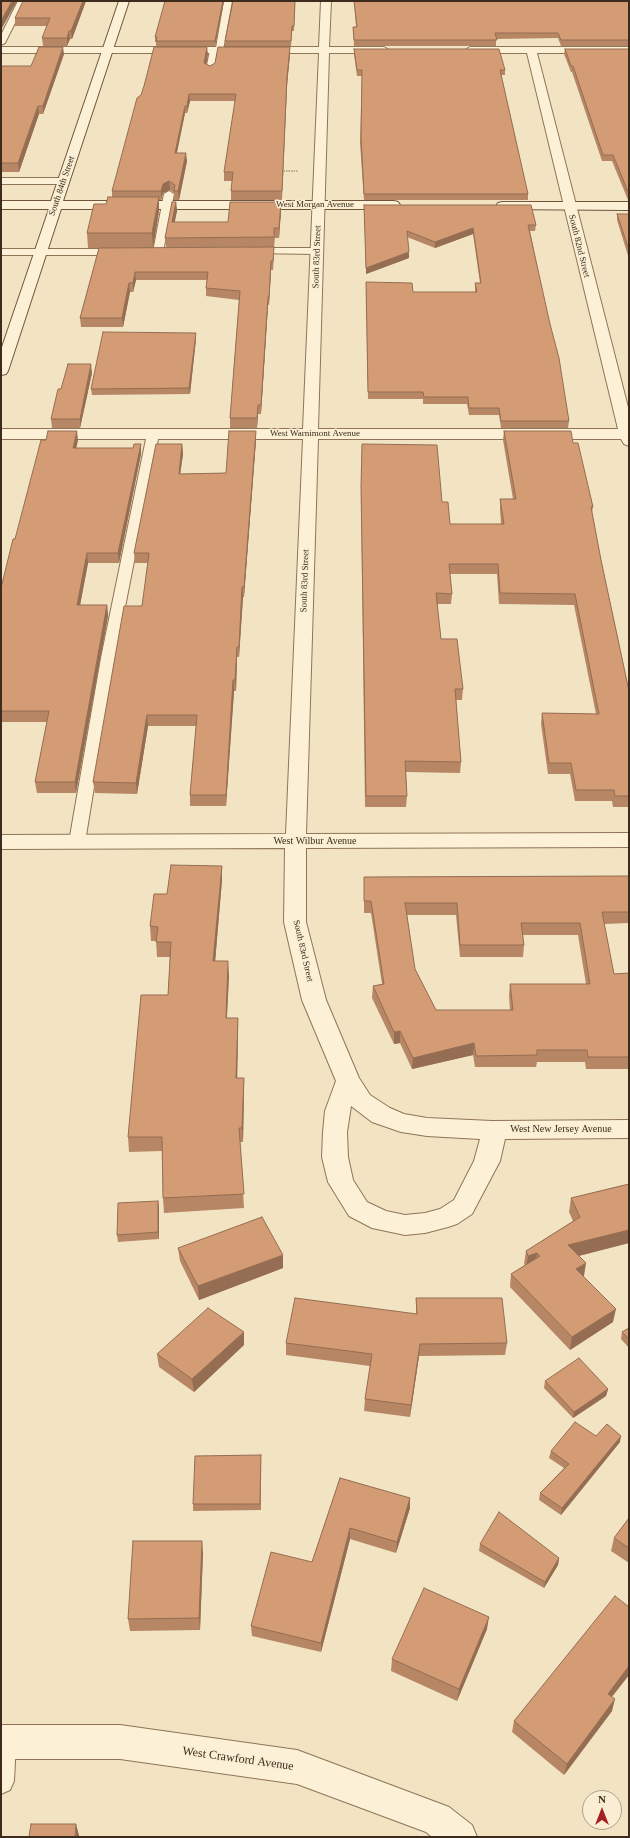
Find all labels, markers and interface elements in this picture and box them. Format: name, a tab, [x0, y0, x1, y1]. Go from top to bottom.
street label: South 84th Street	[47, 155, 77, 217]
street label: West Morgan Avenue	[276, 200, 354, 210]
street label: South 82nd Street	[566, 213, 592, 279]
street label: South 83rd Street	[311, 225, 323, 289]
street label: West Warnimont Avenue	[270, 429, 360, 439]
street label: South 83rd Street	[299, 549, 311, 613]
street label: West Wilbur Avenue	[273, 835, 357, 847]
street label: South 83rd Street	[291, 919, 315, 983]
street label: West New Jersey Avenue	[510, 1123, 612, 1135]
street label: West Crawford Avenue	[181, 1744, 295, 1774]
north arrow	[582, 1790, 622, 1830]
text: N	[598, 1793, 606, 1805]

